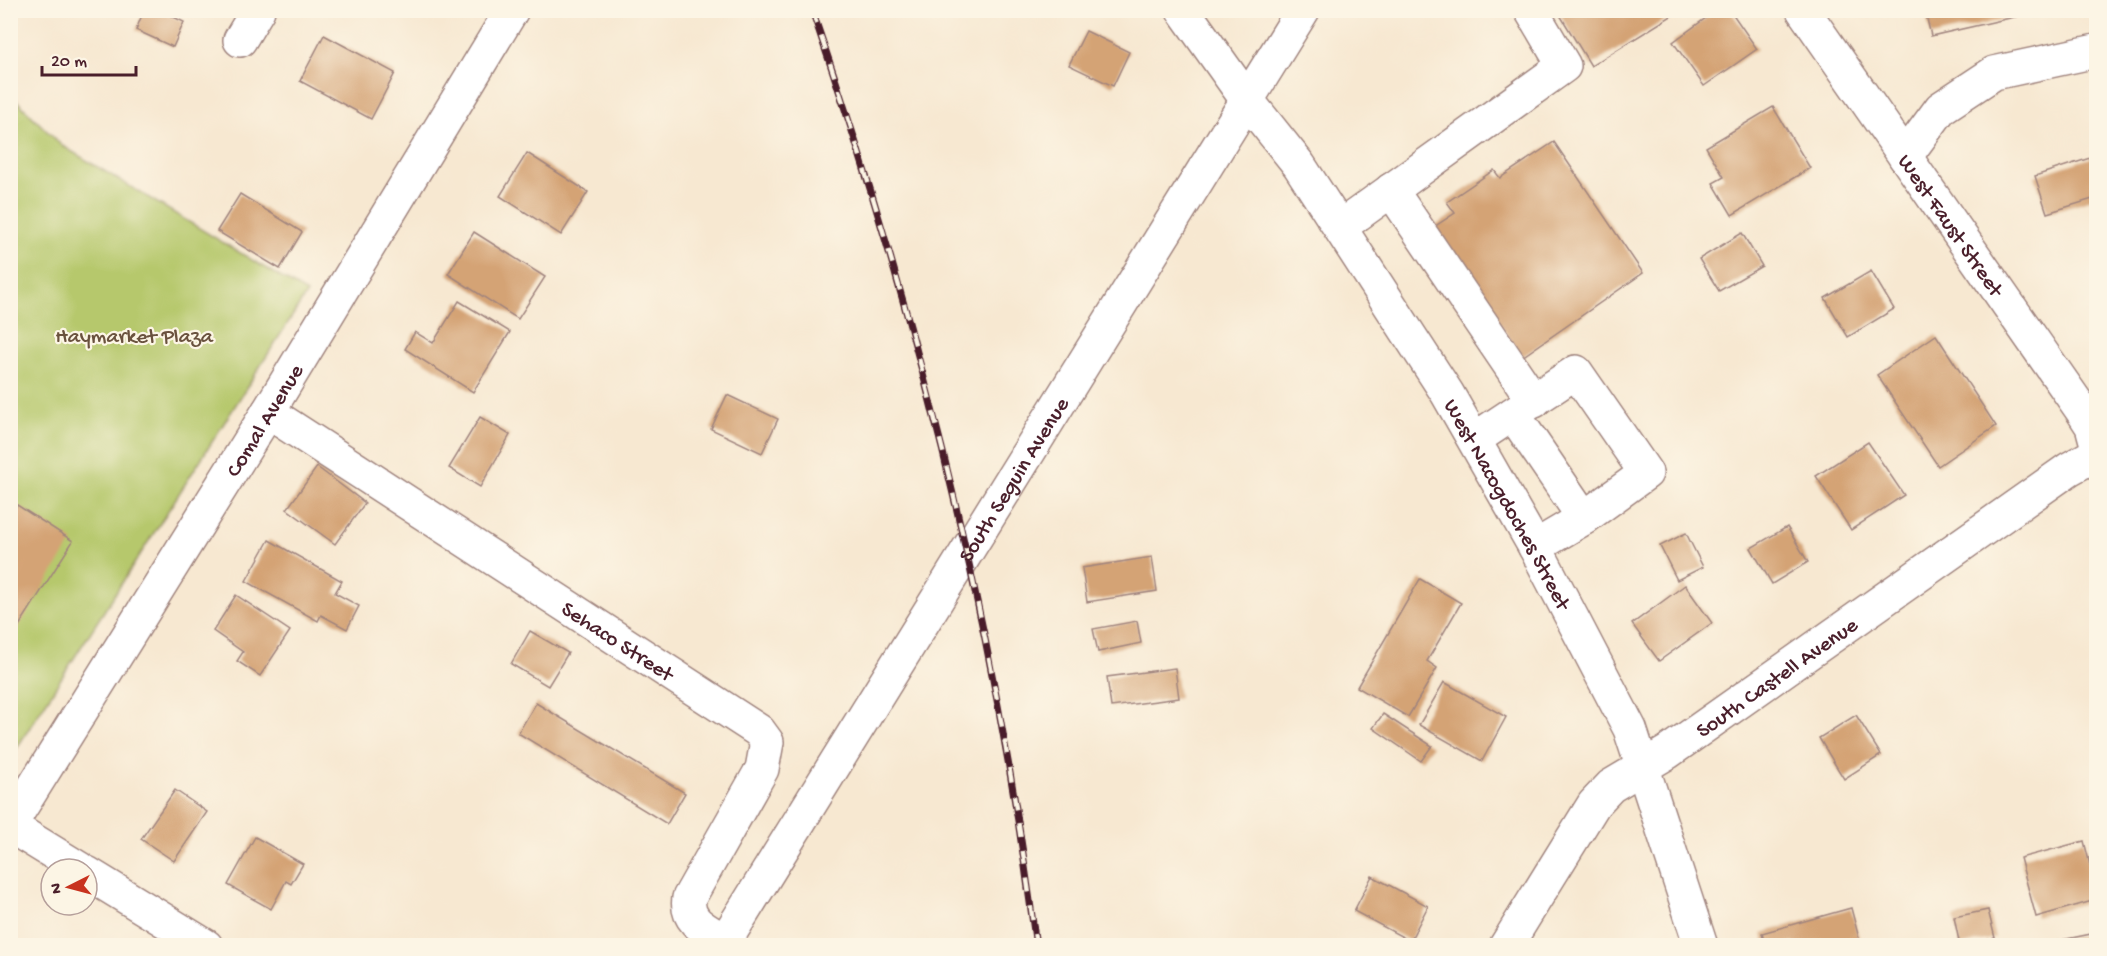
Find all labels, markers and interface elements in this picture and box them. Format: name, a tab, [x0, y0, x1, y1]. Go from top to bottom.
scale bar	[42, 39, 136, 77]
text: 20 m	[51, 52, 87, 73]
street label: West Faust Street	[1890, 150, 2008, 304]
park label: Haymarket Plaza	[55, 325, 214, 351]
street label: Comal Avenue	[222, 360, 311, 483]
street label: South Seguin Avenue	[955, 393, 1077, 568]
street label: West Nacogdoches Street	[1436, 395, 1575, 617]
street label: Sehaco Street	[555, 597, 679, 690]
street label: South Castell Avenue	[1692, 613, 1864, 745]
north arrow	[39, 857, 99, 917]
text: N	[48, 881, 68, 894]

